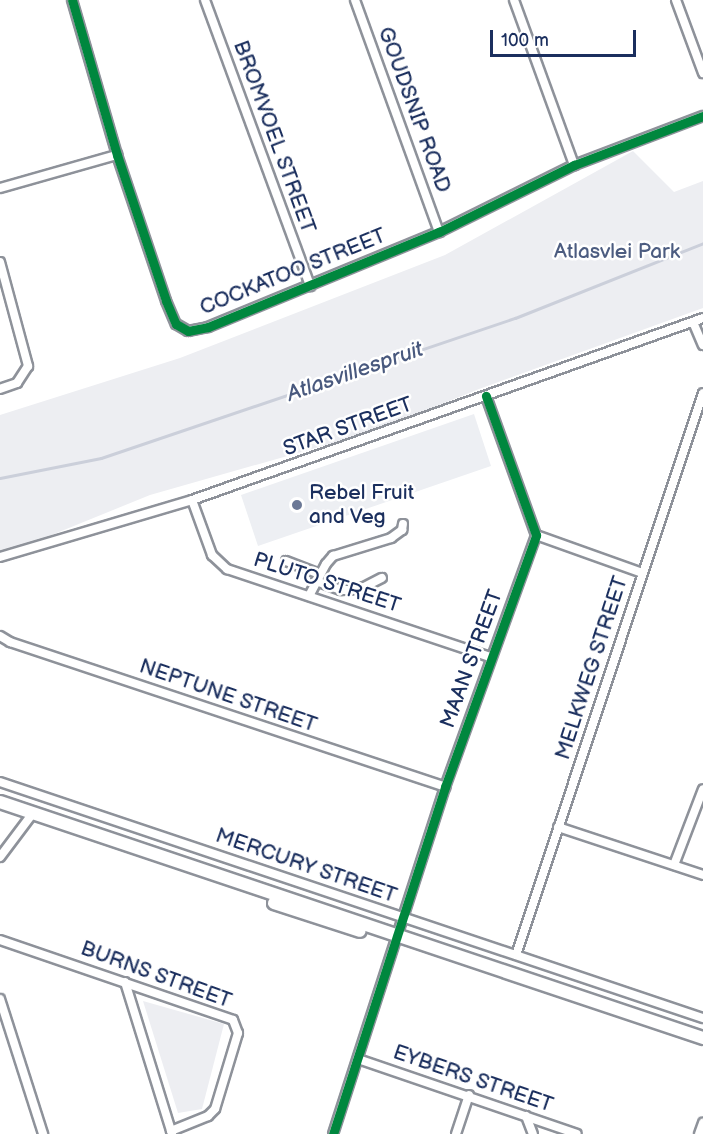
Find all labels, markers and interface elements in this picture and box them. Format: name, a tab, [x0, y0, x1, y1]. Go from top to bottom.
scale bar	[493, 18, 638, 56]
street label: GOUDSNIP ROAD	[372, 24, 456, 196]
text: 100 m	[501, 30, 549, 51]
street label: BROMVOEL STREET	[227, 37, 321, 237]
street label: COCKATOO STREET	[196, 223, 390, 321]
park label: Atlasvlei Park	[554, 239, 680, 265]
water label: Atlasvillespruit	[283, 336, 427, 408]
street label: STAR STREET	[280, 392, 416, 462]
place label: Rebel Fruit and Veg	[309, 480, 414, 530]
marker: Rebel Fruit and Veg	[290, 498, 304, 512]
street label: PLUTO STREET	[250, 547, 404, 619]
street label: MELKWEG STREET	[550, 573, 634, 763]
street label: MAAN STREET	[435, 586, 509, 732]
street label: NEPTUNE STREET	[136, 654, 320, 738]
street label: MERCURY STREET	[212, 823, 400, 909]
street label: BURNS STREET	[77, 936, 235, 1014]
street label: EYBERS STREET	[390, 1040, 556, 1118]

